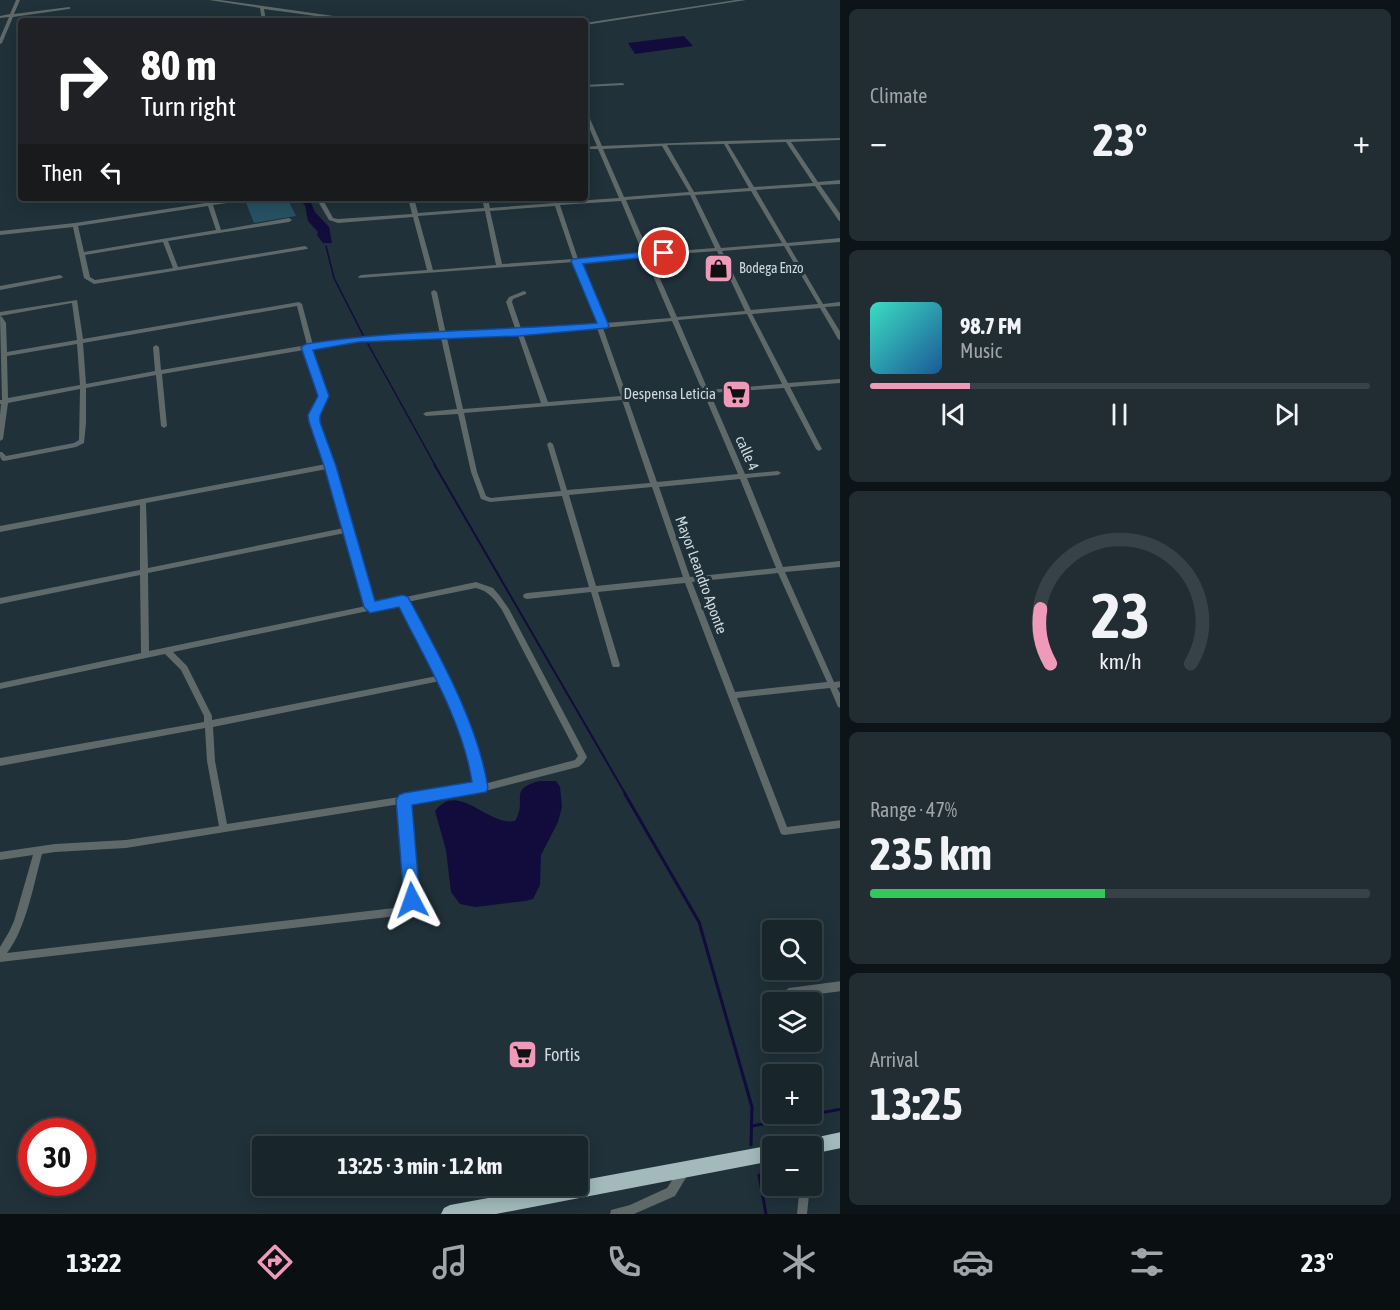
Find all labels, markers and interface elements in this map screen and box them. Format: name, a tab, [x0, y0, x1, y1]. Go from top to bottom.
text: 80 m	[141, 41, 216, 89]
icon: right	[42, 42, 120, 120]
text: Climate	[870, 84, 927, 107]
text: Turn right	[141, 91, 236, 122]
text: 23°	[1093, 114, 1147, 166]
text: −	[870, 122, 887, 160]
text: +	[1353, 122, 1370, 160]
icon: left	[95, 156, 128, 189]
text: Then	[42, 160, 83, 186]
pin	[638, 227, 689, 278]
icon: arrive	[647, 236, 680, 269]
shop icon: Bodega Enzo	[702, 252, 734, 284]
place label: Bodega Enzo	[739, 260, 804, 276]
text: 98.7 FM	[960, 313, 1022, 339]
text: Music	[960, 339, 1002, 362]
supermarket icon: Despensa Leticia	[721, 378, 753, 410]
place label: Despensa Leticia	[624, 385, 716, 402]
icon: previous	[937, 398, 970, 431]
icon: pause	[1103, 398, 1136, 431]
icon: next	[1270, 398, 1303, 431]
street label: calle 4	[732, 433, 763, 473]
street label: Mayor Leandro Aponte	[672, 514, 731, 636]
text: 23	[1091, 580, 1149, 651]
text: km/h	[1099, 649, 1141, 674]
text: Range · 47%	[870, 798, 957, 821]
text: 235 km	[870, 828, 992, 880]
position arrow	[380, 868, 444, 932]
map controls	[762, 920, 822, 1196]
button: search	[762, 920, 822, 980]
button: layers	[762, 992, 822, 1052]
supermarket icon: Fortis	[507, 1039, 539, 1071]
place label: Fortis	[544, 1044, 580, 1065]
text: Arrival	[870, 1048, 919, 1071]
button: +	[762, 1064, 822, 1124]
text: 13:25	[870, 1078, 963, 1130]
speed limit sign: 30	[18, 1118, 96, 1196]
button: −	[762, 1136, 822, 1196]
text: 13:25 · 3 min · 1.2 km	[338, 1153, 502, 1179]
icon: directions	[254, 1241, 296, 1283]
icon: music	[429, 1241, 471, 1283]
icon: phone	[603, 1241, 645, 1283]
icon: climate	[778, 1241, 820, 1283]
icon: car	[952, 1241, 994, 1283]
icon: filters	[1126, 1241, 1168, 1283]
text: 13:22	[66, 1247, 122, 1278]
text: 23°	[1301, 1247, 1334, 1278]

